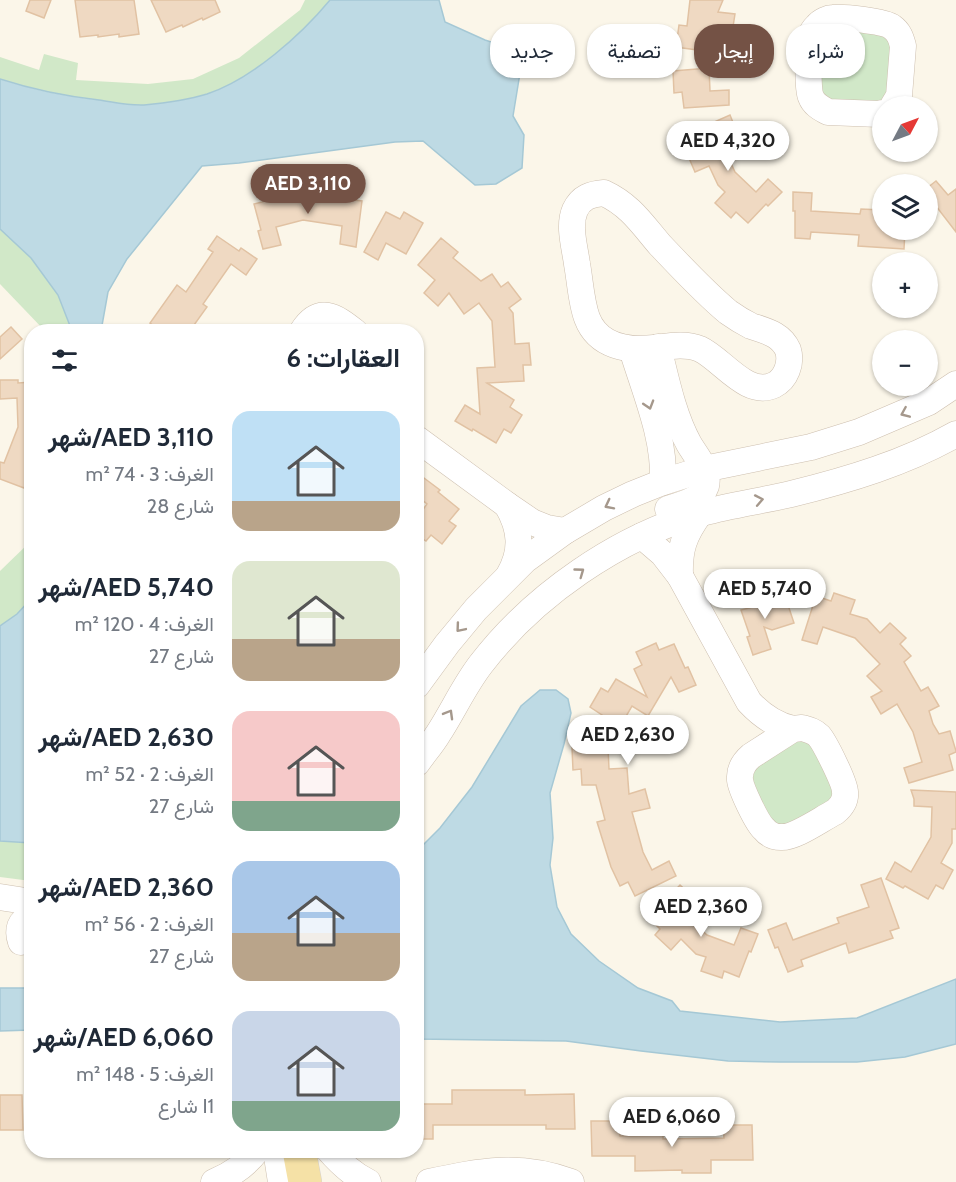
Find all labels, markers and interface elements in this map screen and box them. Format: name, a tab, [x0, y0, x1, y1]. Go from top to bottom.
chip: جديد	[490, 24, 575, 78]
chip: تصفية	[587, 24, 682, 78]
chip: إيجار	[694, 24, 774, 78]
chip: شراء	[786, 24, 865, 78]
north arrow	[872, 96, 938, 162]
map controls	[872, 96, 938, 396]
pin: AED 4,320	[659, 121, 797, 172]
text: AED 4,320	[680, 128, 776, 152]
pin: AED 3,110	[239, 164, 377, 215]
text: AED 3,110	[265, 171, 351, 195]
button: layers	[872, 174, 938, 240]
button: +	[872, 252, 938, 318]
button: −	[872, 330, 938, 396]
text: العقارات: 6	[287, 342, 400, 374]
icon: filters	[48, 344, 81, 377]
one-way arrow	[642, 399, 654, 410]
one-way arrow	[901, 406, 912, 418]
text: AED 3,110/شهر	[48, 421, 214, 453]
icon: home	[280, 435, 352, 507]
text: الغرف: 3 · 74 m²	[86, 462, 214, 486]
text: شارع 28	[147, 494, 214, 518]
one-way arrow	[754, 494, 764, 507]
one-way arrow	[605, 498, 616, 510]
one-way arrow	[574, 569, 585, 580]
pin: AED 5,740	[696, 569, 834, 620]
text: AED 5,740/شهر	[38, 571, 214, 603]
text: AED 5,740	[718, 576, 812, 600]
icon: home	[280, 585, 352, 657]
text: الغرف: 4 · 120 m²	[75, 612, 214, 636]
one-way arrow	[456, 621, 467, 632]
text: شارع 27	[149, 644, 214, 668]
one-way arrow	[442, 710, 453, 720]
pin: AED 2,630	[559, 715, 697, 766]
text: AED 2,630/شهر	[38, 721, 214, 753]
text: AED 2,630	[581, 722, 675, 746]
icon: home	[280, 735, 352, 807]
text: الغرف: 2 · 52 m²	[86, 762, 214, 786]
text: شارع 27	[149, 794, 214, 818]
text: AED 2,360/شهر	[38, 871, 214, 903]
icon: home	[280, 885, 352, 957]
pin: AED 2,360	[632, 887, 770, 938]
text: AED 2,360	[654, 894, 748, 918]
text: الغرف: 2 · 56 m²	[85, 912, 214, 936]
text: شارع 27	[149, 944, 214, 968]
text: AED 6,060/شهر	[33, 1021, 214, 1053]
icon: home	[280, 1035, 352, 1107]
text: الغرف: 5 · 148 m²	[76, 1062, 214, 1086]
text: I1 شارع	[158, 1094, 214, 1118]
pin: AED 6,060	[603, 1097, 741, 1148]
text: AED 6,060	[623, 1104, 721, 1128]

